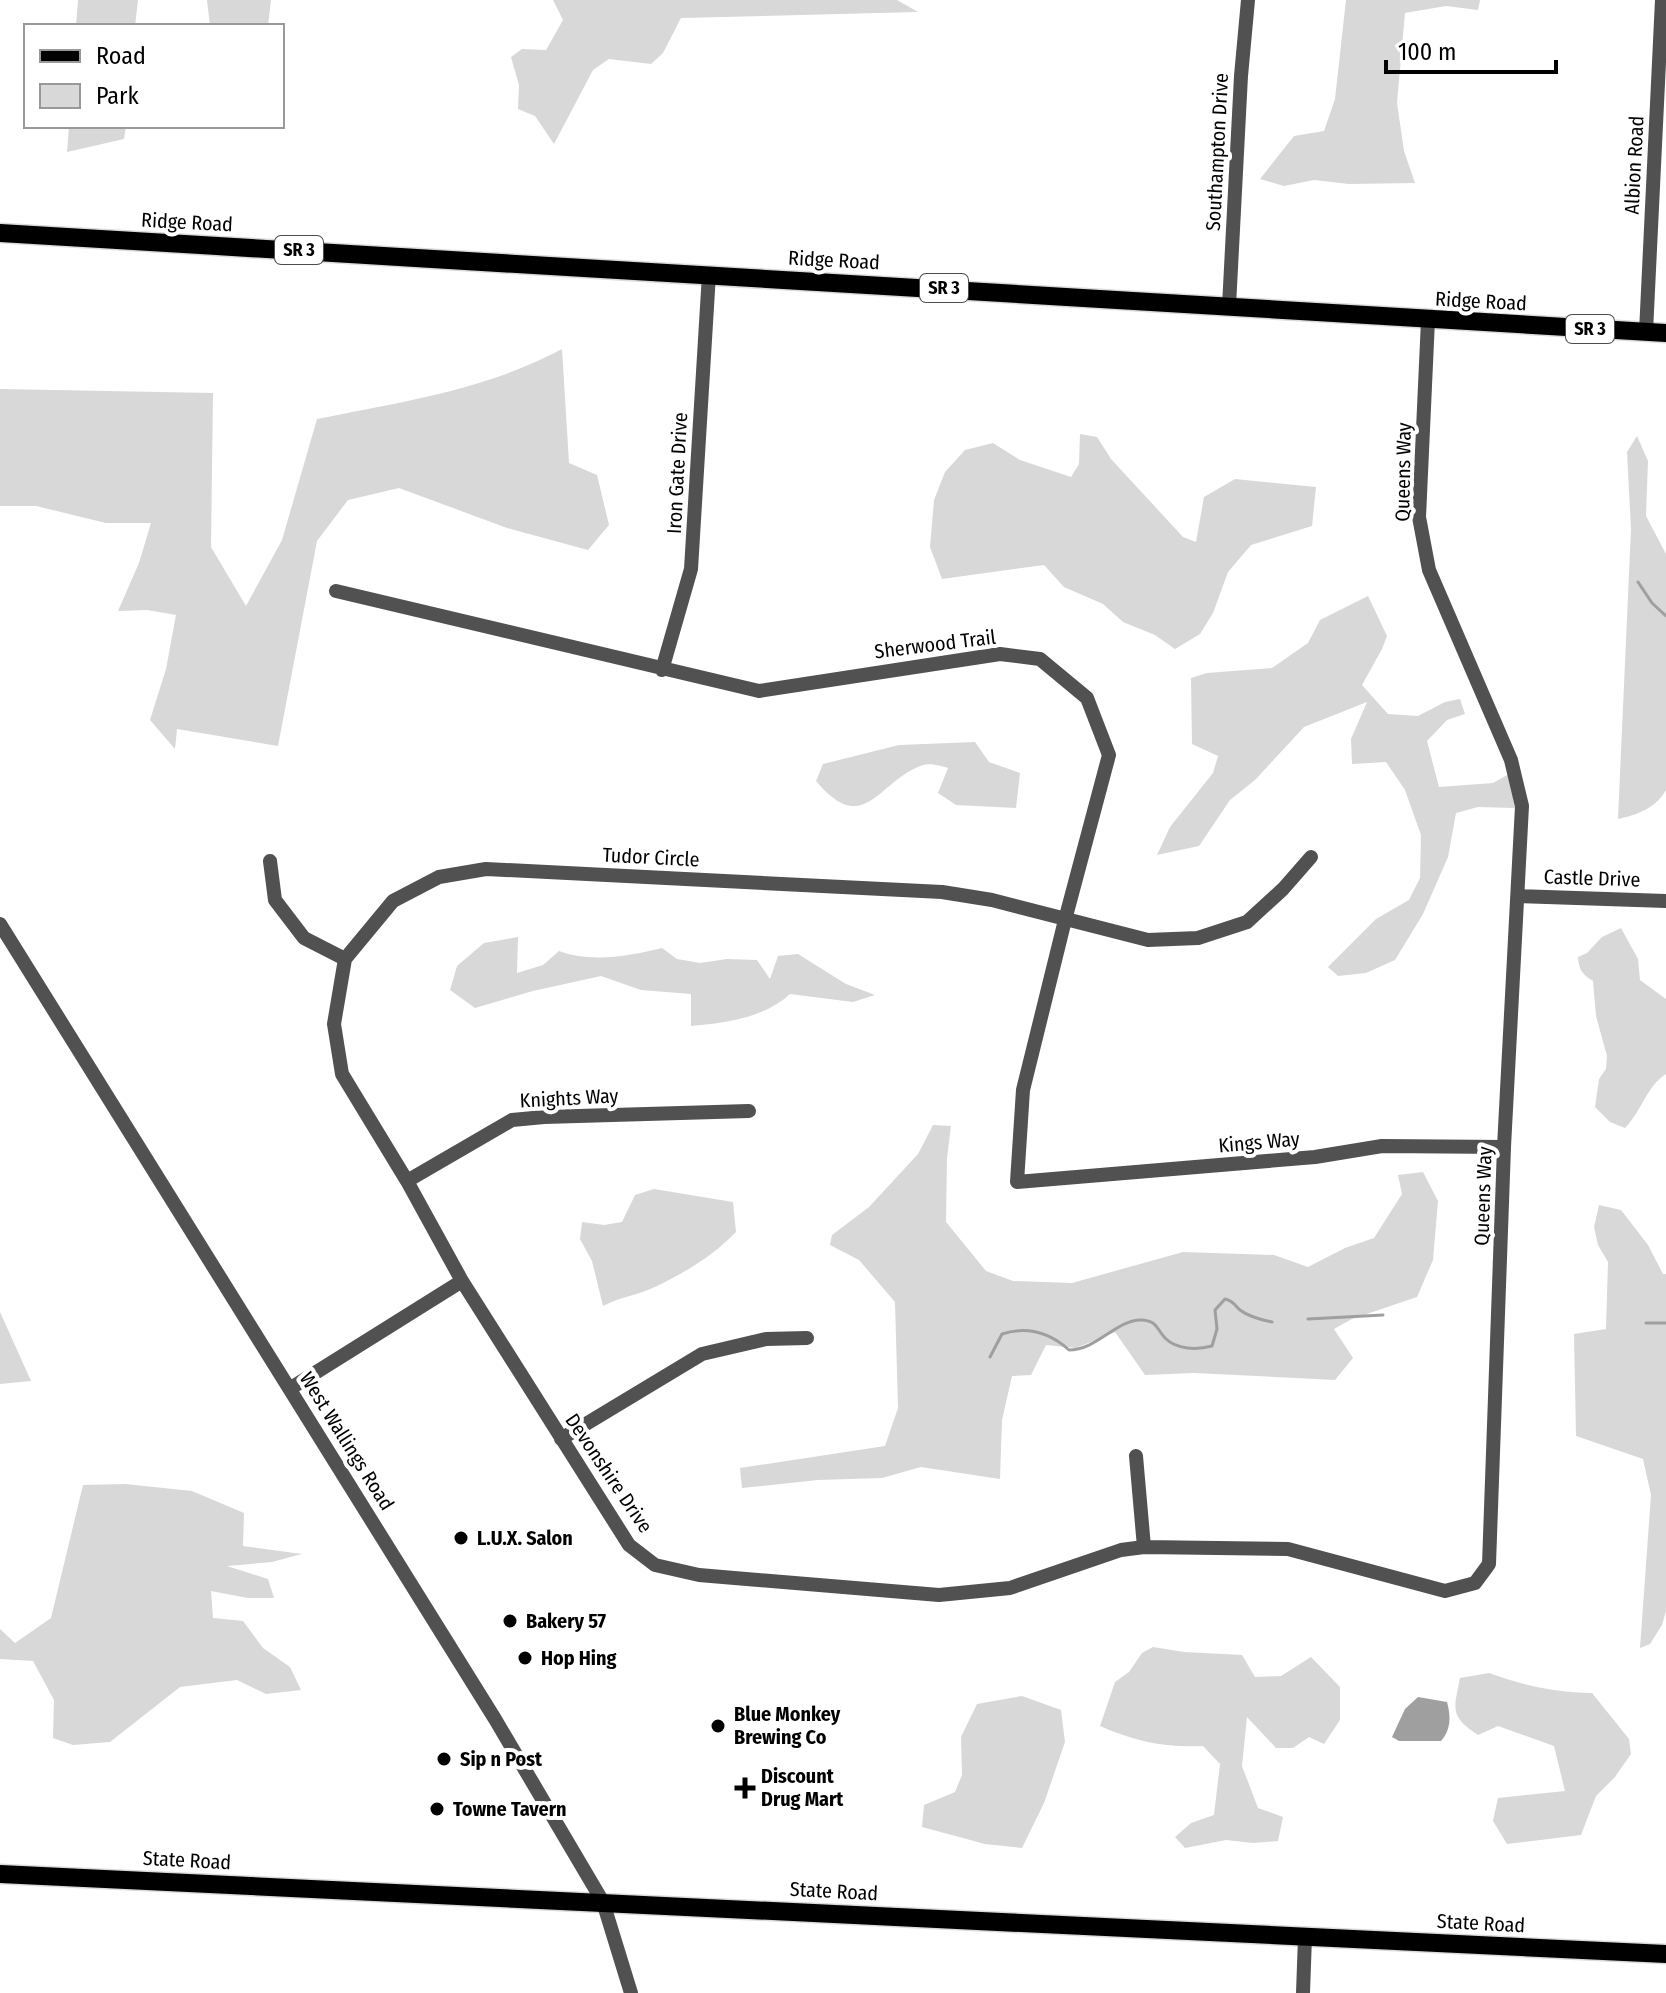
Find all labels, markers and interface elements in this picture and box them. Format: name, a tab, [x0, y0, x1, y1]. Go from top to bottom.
legend	[24, 24, 284, 128]
scale bar	[1386, 24, 1556, 74]
text: 100 m	[1398, 38, 1456, 66]
text: Road	[96, 42, 146, 70]
street label: Southampton Drive	[1201, 72, 1233, 232]
text: Park	[96, 82, 139, 110]
street label: Albion Road	[1619, 115, 1649, 215]
street label: Ridge Road	[141, 208, 233, 236]
road number: SR 3	[275, 236, 323, 264]
street label: Ridge Road	[788, 246, 880, 274]
road number: SR 3	[920, 274, 968, 302]
street label: Ridge Road	[1435, 287, 1527, 315]
road number: SR 3	[1566, 315, 1614, 343]
street label: Iron Gate Drive	[662, 412, 692, 534]
street label: Queens Way	[1390, 422, 1416, 522]
street label: Sherwood Trail	[873, 625, 997, 663]
street label: Tudor Circle	[602, 842, 700, 872]
street label: Castle Drive	[1543, 864, 1641, 892]
street label: Knights Way	[519, 1083, 619, 1113]
street label: Kings Way	[1217, 1126, 1301, 1158]
street label: Queens Way	[1469, 1146, 1497, 1246]
street label: West Wallings Road	[295, 1367, 399, 1515]
street label: Devonshire Drive	[560, 1409, 658, 1537]
place label: L.U.X. Salon	[477, 1526, 573, 1550]
marker: L.U.X. Salon	[452, 1529, 470, 1547]
place label: Bakery 57	[526, 1609, 607, 1633]
marker: Bakery 57	[501, 1612, 519, 1630]
place label: Hop Hing	[541, 1646, 616, 1670]
marker: Hop Hing	[516, 1649, 534, 1667]
place label: Blue Monkey Brewing Co	[734, 1702, 841, 1749]
marker: Blue Monkey Brewing Co	[709, 1717, 727, 1735]
place label: Sip n Post	[460, 1747, 543, 1771]
marker: Sip n Post	[435, 1750, 453, 1768]
place label: Discount Drug Mart	[761, 1764, 844, 1811]
marker: Discount Drug Mart	[736, 1779, 754, 1797]
place label: Towne Tavern	[453, 1797, 567, 1821]
marker: Towne Tavern	[428, 1800, 446, 1818]
street label: State Road	[142, 1846, 232, 1874]
street label: State Road	[789, 1877, 879, 1905]
street label: State Road	[1436, 1909, 1526, 1937]

